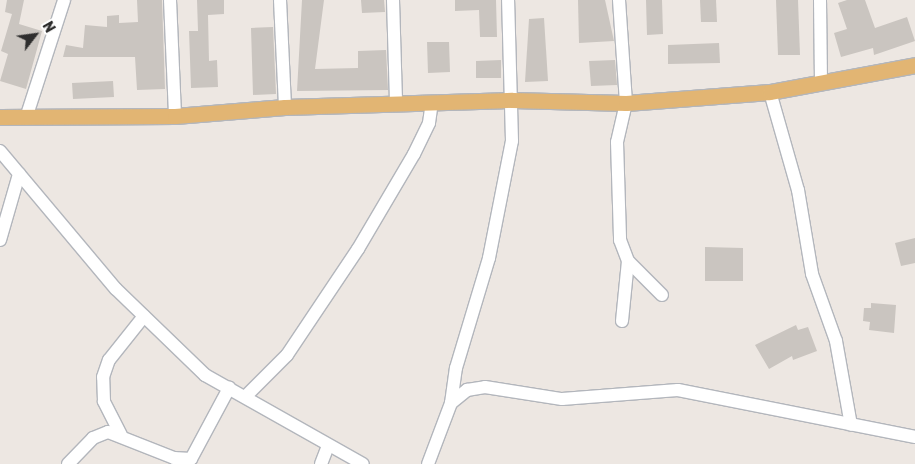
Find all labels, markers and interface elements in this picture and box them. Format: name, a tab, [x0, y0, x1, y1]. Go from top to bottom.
north arrow	[10, 10, 60, 60]
text: N	[39, 19, 58, 36]

